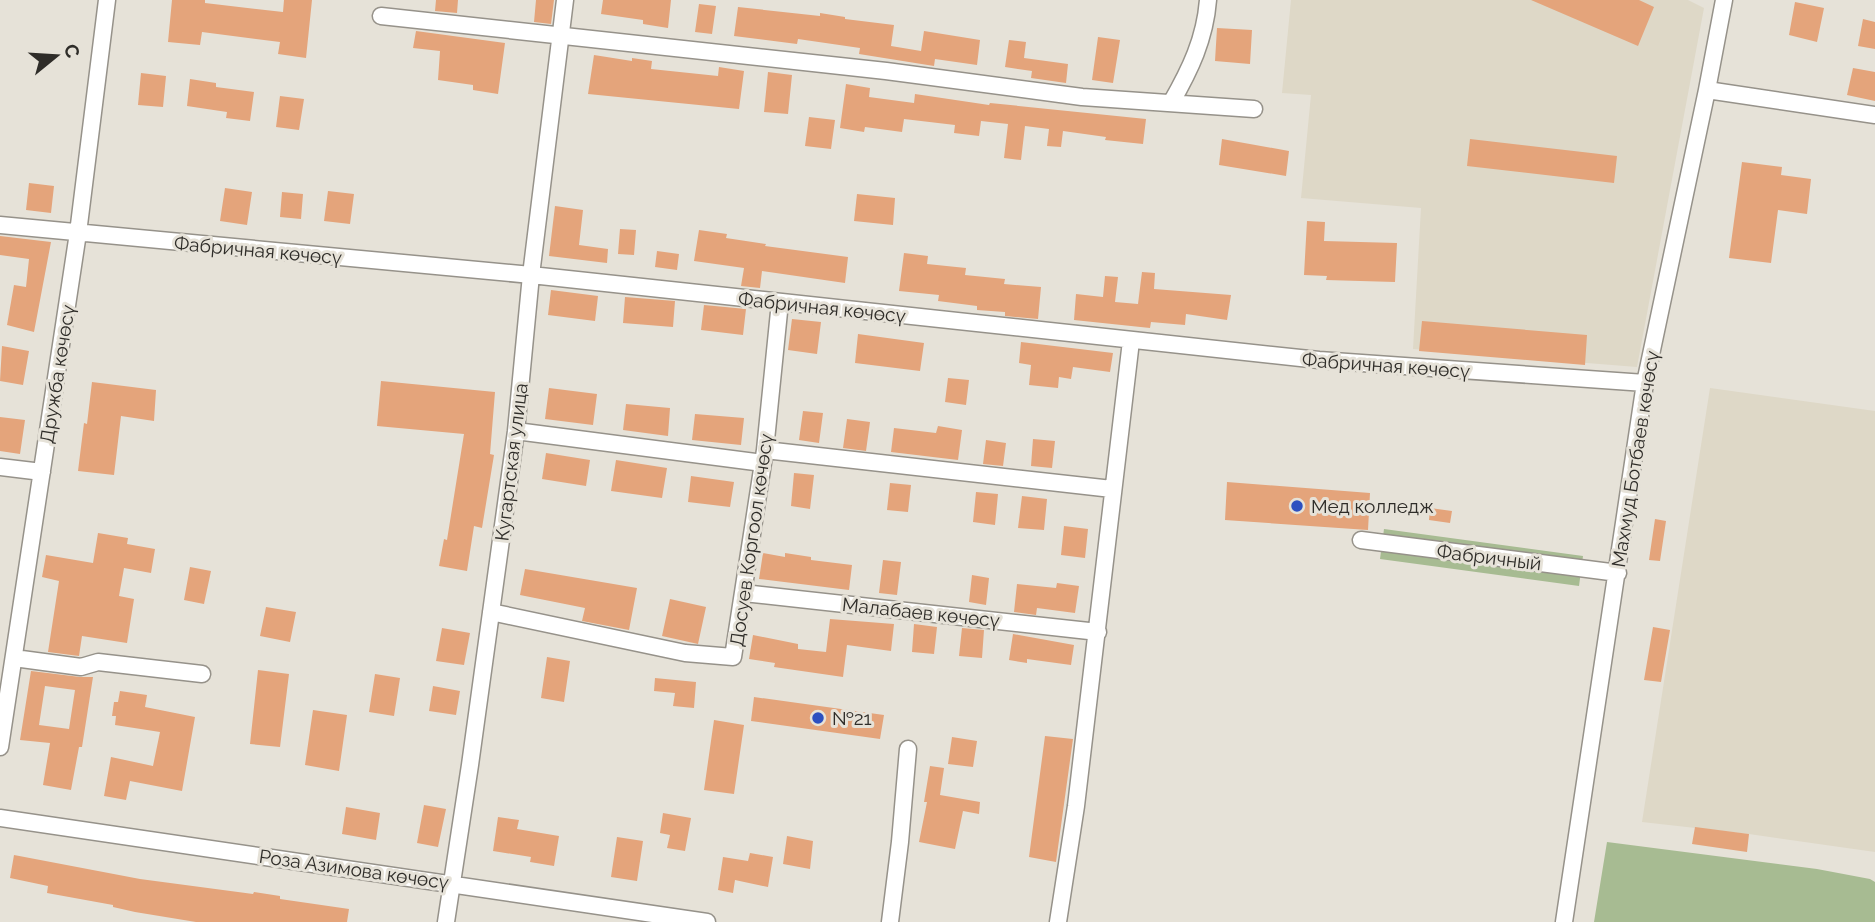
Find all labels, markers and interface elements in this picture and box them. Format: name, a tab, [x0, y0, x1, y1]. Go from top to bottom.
north arrow	[21, 21, 91, 91]
text: С	[60, 41, 85, 60]
street label: Фабричная көчөсү	[173, 232, 343, 268]
street label: Фабричная көчөсү	[737, 287, 907, 327]
street label: Дружба көчөсү	[35, 303, 79, 445]
street label: Фабричная көчөсү	[1301, 348, 1471, 382]
street label: Махмуд Ботбаев көчөсү	[1607, 349, 1663, 569]
street label: Кугартская улица	[490, 382, 532, 542]
street label: Досуев Коргоол көчөсү	[725, 432, 777, 648]
place label: Мед колледж	[1311, 495, 1434, 517]
marker: Мед колледж	[1289, 498, 1305, 514]
street label: Фабричный	[1435, 540, 1543, 574]
street label: Малабаев көчөсү	[841, 593, 1001, 631]
place label: №21	[832, 707, 872, 729]
marker: №21	[810, 710, 826, 726]
street label: Роза Азимова көчөсү	[258, 845, 450, 893]

